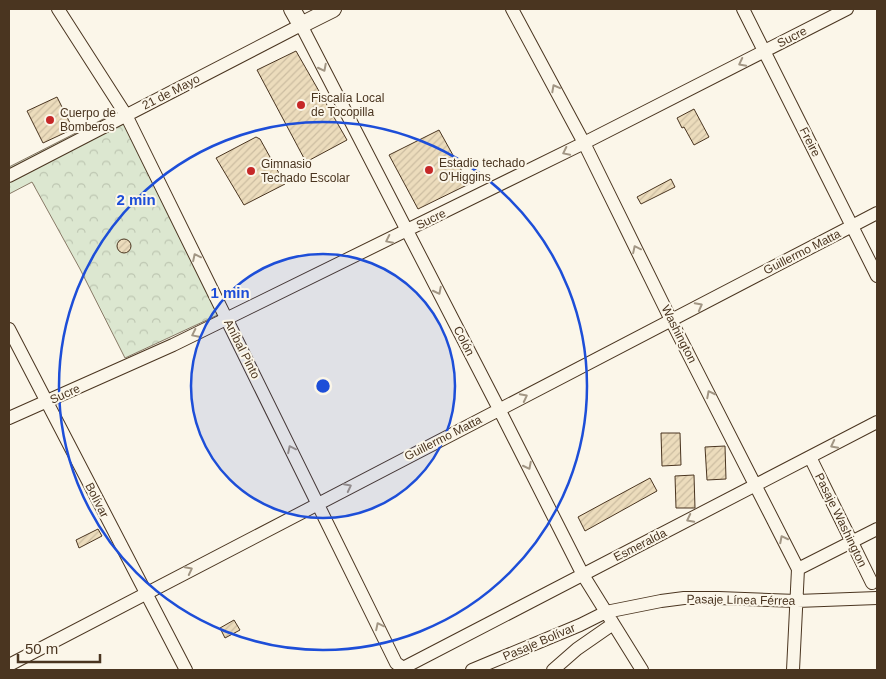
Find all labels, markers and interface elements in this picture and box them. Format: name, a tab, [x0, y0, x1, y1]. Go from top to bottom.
street label: Sucre	[775, 24, 809, 50]
one-way arrow	[738, 57, 747, 67]
one-way arrow	[317, 63, 327, 72]
street label: 21 de Mayo	[140, 71, 202, 112]
one-way arrow	[551, 85, 561, 94]
place label: Fiscalía Local de Tocopilla	[311, 91, 384, 119]
marker: Fiscalía Local de Tocopilla	[295, 99, 307, 111]
place label: Cuerpo de Bomberos	[60, 106, 116, 134]
marker: Cuerpo de Bomberos	[44, 114, 56, 126]
street label: Freire	[797, 125, 823, 159]
one-way arrow	[562, 146, 571, 156]
place label: Estadio techado O'Higgins	[439, 156, 525, 184]
place label: Gimnasio Techado Escolar	[261, 157, 350, 185]
marker: Estadio techado O'Higgins	[423, 164, 435, 176]
marker: Gimnasio Techado Escolar	[245, 165, 257, 177]
text: 2 min	[116, 191, 156, 208]
street label: Sucre	[414, 206, 448, 232]
street label: Guillermo Matta	[761, 226, 843, 277]
one-way arrow	[385, 234, 394, 244]
one-way arrow	[632, 245, 642, 254]
one-way arrow	[192, 253, 202, 262]
text: 1 min	[210, 284, 250, 301]
one-way arrow	[432, 285, 442, 294]
one-way arrow	[694, 302, 703, 312]
street label: Washington	[658, 303, 700, 365]
street label: Aníbal Pinto	[221, 317, 263, 381]
street label: Colón	[451, 324, 477, 358]
one-way arrow	[192, 328, 201, 338]
centre of rings	[314, 377, 332, 395]
street label: Sucre	[48, 381, 82, 407]
one-way arrow	[706, 390, 716, 399]
one-way arrow	[518, 393, 527, 403]
street label: Guillermo Matta	[402, 412, 484, 463]
one-way arrow	[830, 439, 839, 449]
one-way arrow	[287, 445, 298, 454]
one-way arrow	[522, 461, 532, 470]
street label: Pasaje Washington	[812, 471, 870, 569]
street label: Bolívar	[82, 480, 112, 520]
one-way arrow	[343, 484, 352, 494]
one-way arrow	[686, 513, 695, 523]
street label: Esmeralda	[611, 526, 669, 564]
one-way arrow	[780, 535, 790, 544]
one-way arrow	[183, 566, 192, 576]
street label: Pasaje Línea Férrea	[687, 592, 796, 608]
street label: Pasaje Bolívar	[501, 620, 577, 664]
one-way arrow	[375, 623, 385, 632]
scale bar	[18, 632, 100, 664]
text: 50 m	[25, 640, 58, 657]

